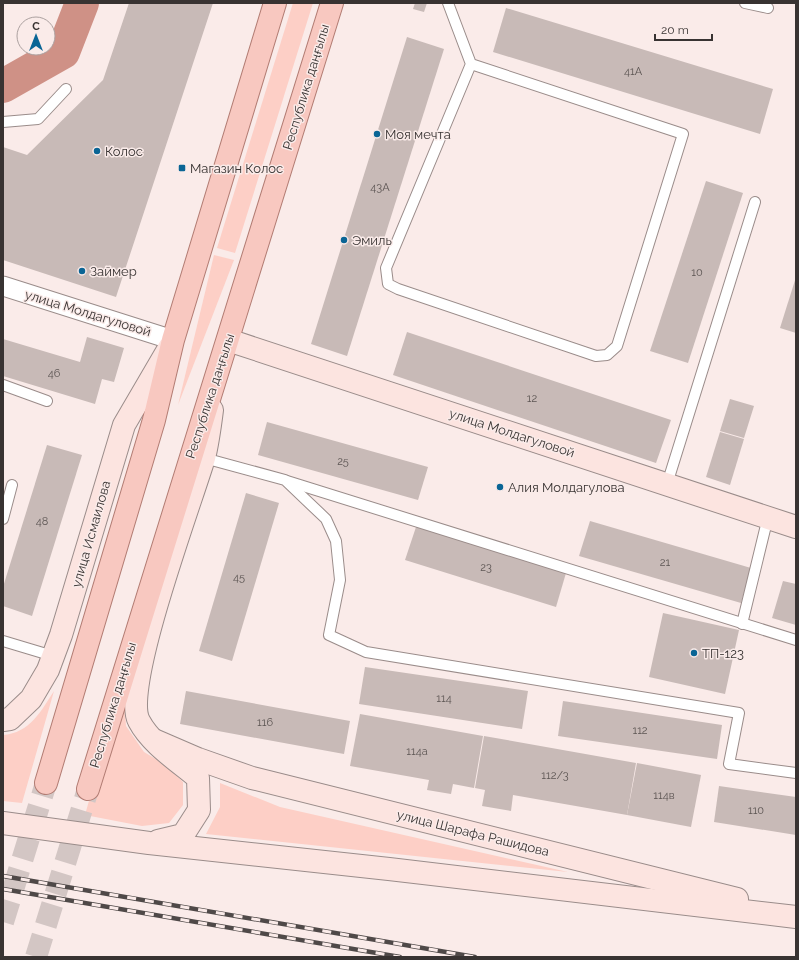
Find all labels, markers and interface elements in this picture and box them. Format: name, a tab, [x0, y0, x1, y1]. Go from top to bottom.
north arrow	[16, 16, 56, 56]
scale bar	[655, 16, 712, 42]
text: С	[32, 20, 40, 33]
street label: Республика даңғылы	[280, 22, 332, 152]
text: 20 m	[661, 23, 689, 37]
house number: 41А	[624, 65, 643, 78]
place label: Моя мечта	[385, 127, 451, 142]
marker: Моя мечта	[372, 129, 382, 139]
place label: Колос	[105, 144, 143, 159]
marker: Колос	[92, 146, 102, 156]
place label: Магазин Колос	[190, 161, 283, 176]
marker: Магазин Колос	[177, 163, 187, 173]
house number: 43А	[370, 181, 390, 194]
place label: Эмиль	[352, 233, 392, 248]
marker: Эмиль	[339, 235, 349, 245]
place label: Займер	[90, 264, 137, 279]
marker: Займер	[77, 266, 87, 276]
house number: 10	[691, 266, 703, 279]
street label: улица Молдагуловой	[23, 287, 153, 339]
street label: Республика даңғылы	[183, 332, 237, 460]
house number: 46	[48, 367, 61, 380]
house number: 12	[527, 392, 537, 405]
street label: улица Молдагуловой	[447, 406, 577, 460]
house number: 25	[337, 455, 349, 468]
street label: улица Исмаилова	[69, 479, 113, 589]
place label: Алия Молдагулова	[508, 480, 625, 495]
marker: Алия Молдагулова	[495, 482, 505, 492]
house number: 48	[36, 515, 48, 528]
house number: 21	[660, 556, 671, 569]
house number: 23	[480, 561, 492, 574]
house number: 45	[233, 571, 245, 584]
street label: Республика даңғылы	[87, 640, 139, 770]
place label: ТП-123	[702, 646, 744, 661]
marker: ТП-123	[689, 648, 699, 658]
house number: 114	[436, 692, 452, 705]
house number: 116	[257, 716, 273, 729]
house number: 112	[632, 724, 648, 737]
house number: 114а	[406, 745, 428, 758]
house number: 112/3	[541, 769, 569, 782]
house number: 114в	[653, 789, 675, 802]
house number: 110	[748, 804, 764, 817]
street label: улица Шарафа Рашидова	[395, 807, 551, 859]

